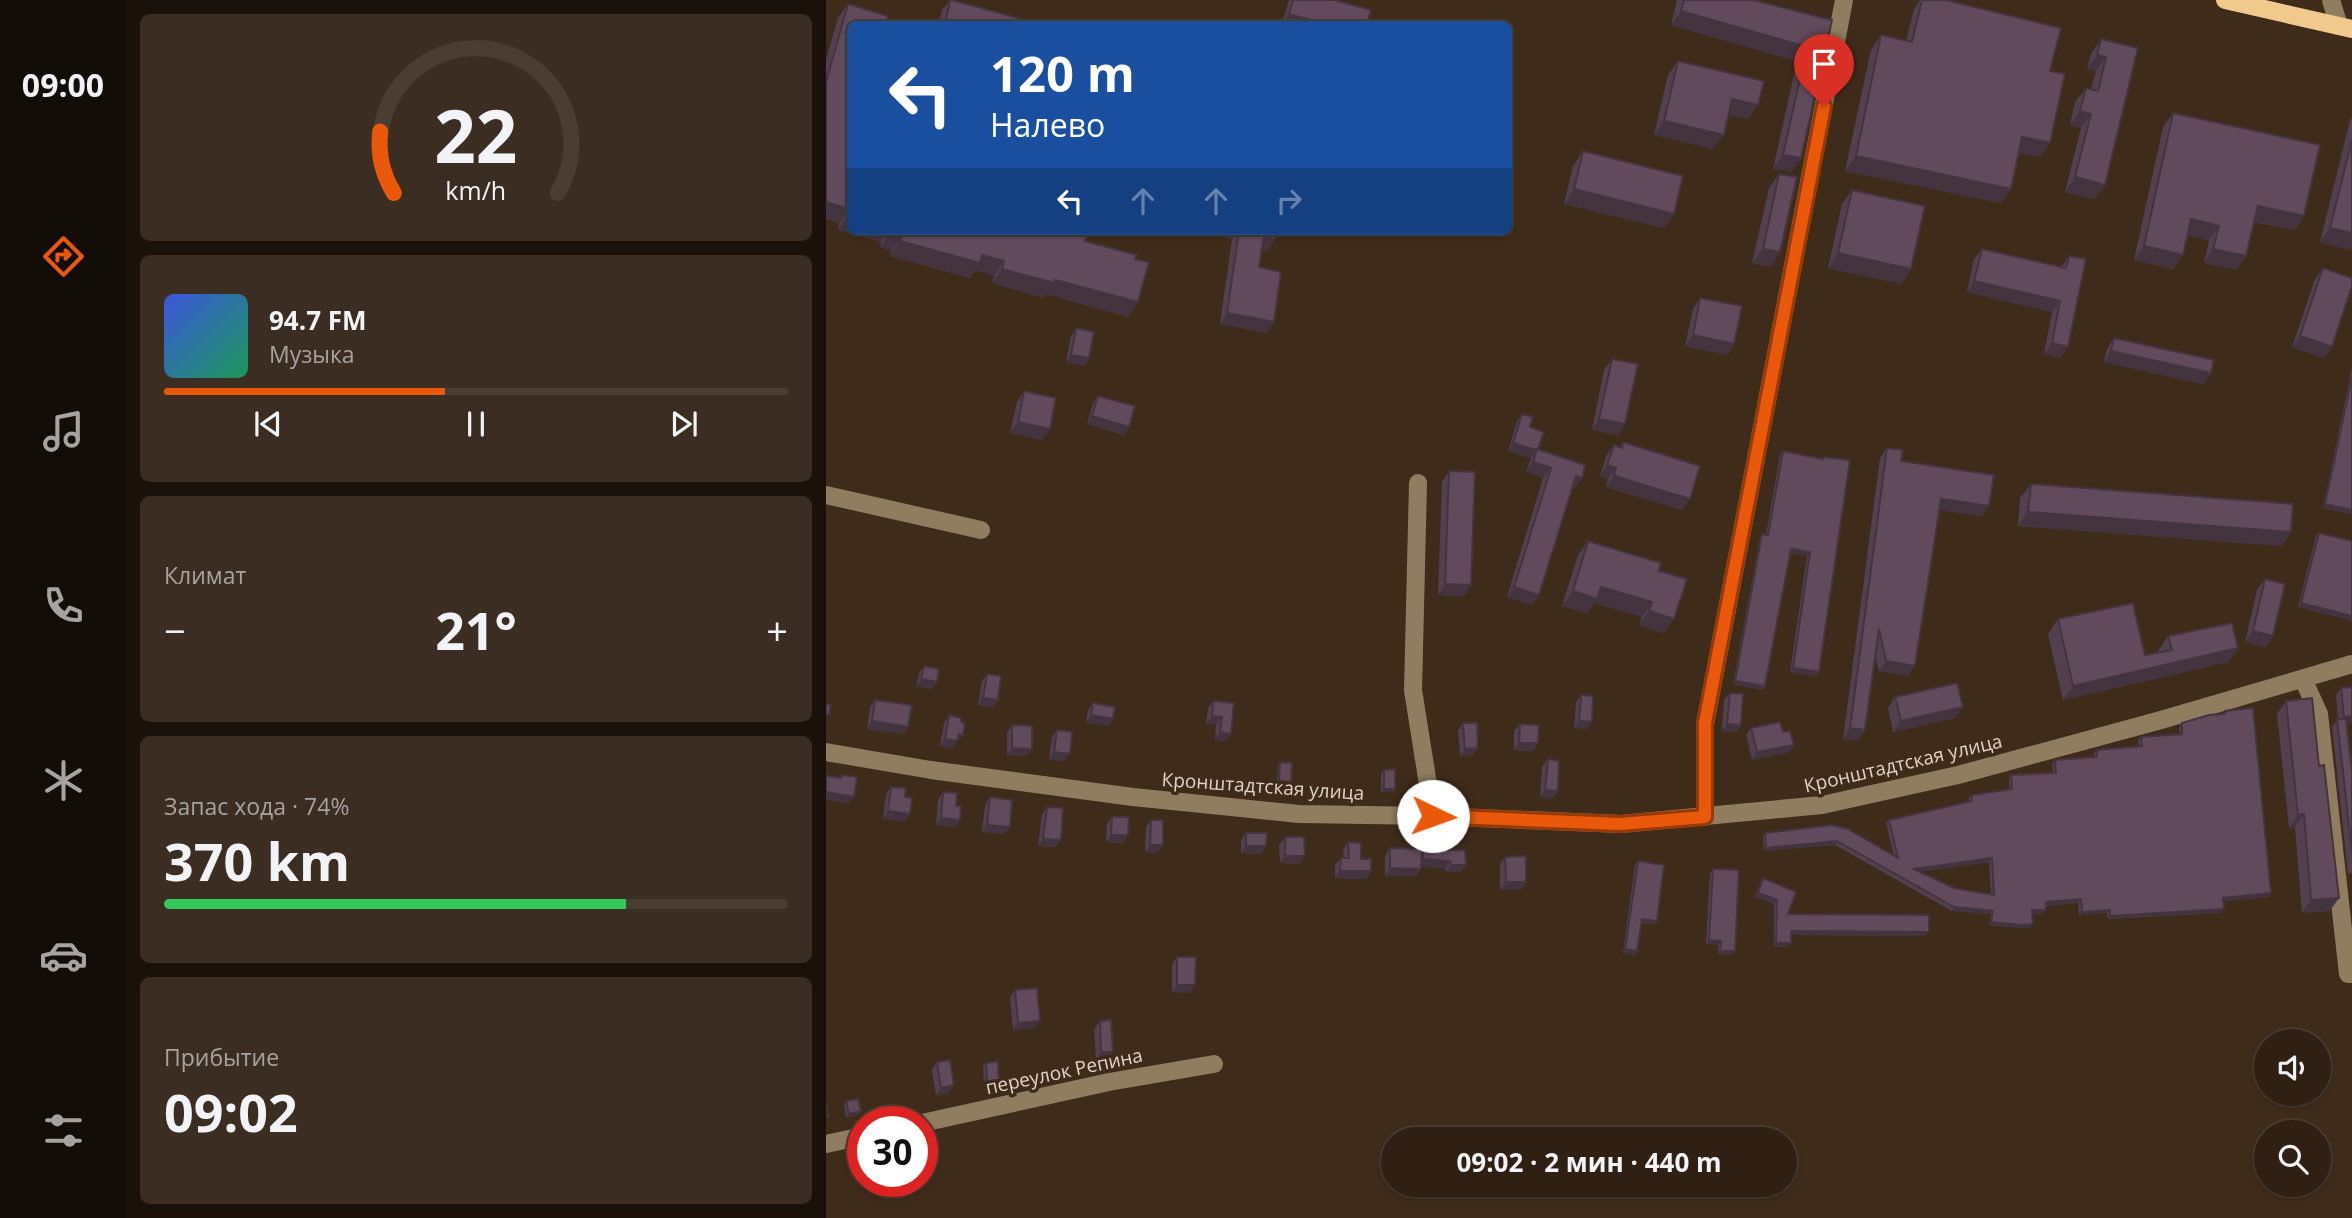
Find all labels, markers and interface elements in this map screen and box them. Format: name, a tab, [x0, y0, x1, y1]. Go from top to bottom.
pin	[1794, 34, 1854, 106]
text: 120 m	[990, 40, 1135, 106]
icon: arrive	[1805, 45, 1843, 83]
icon: left	[875, 49, 966, 140]
text: 09:00	[22, 63, 104, 106]
text: 22	[434, 86, 518, 185]
text: Налево	[990, 103, 1105, 146]
text: km/h	[446, 173, 506, 207]
icon: left	[1051, 182, 1089, 220]
icon: ahead	[1124, 182, 1162, 220]
icon: ahead	[1197, 182, 1235, 220]
icon: right	[1270, 182, 1308, 220]
icon: directions	[39, 232, 88, 281]
text: 94.7 FM	[269, 302, 367, 338]
text: Музыка	[269, 338, 355, 370]
icon: previous	[249, 405, 287, 443]
icon: pause	[457, 405, 495, 443]
icon: next	[665, 405, 703, 443]
icon: music	[39, 407, 88, 456]
text: Климат	[164, 559, 246, 591]
icon: phone	[39, 581, 88, 630]
text: 21°	[435, 594, 517, 665]
text: −	[164, 604, 186, 656]
text: +	[766, 604, 788, 656]
street label: Кронштадтская улица	[1801, 728, 2005, 798]
icon: climate	[39, 756, 88, 805]
street label: Кронштадтская улица	[1161, 766, 1365, 806]
position arrow	[1396, 779, 1470, 853]
text: Запас хода · 74%	[164, 790, 349, 822]
text: 370 km	[164, 825, 350, 896]
icon: car	[39, 931, 88, 980]
map controls	[2254, 1029, 2331, 1197]
button: sound	[2254, 1029, 2331, 1106]
text: Прибытие	[164, 1041, 279, 1073]
street label: переулок Репина	[983, 1042, 1145, 1100]
text: 09:02	[164, 1076, 298, 1147]
icon: filters	[39, 1106, 88, 1155]
speed limit sign: 30	[847, 1106, 938, 1197]
button: search	[2254, 1120, 2331, 1197]
text: 09:02 · 2 мин · 440 m	[1456, 1144, 1722, 1180]

